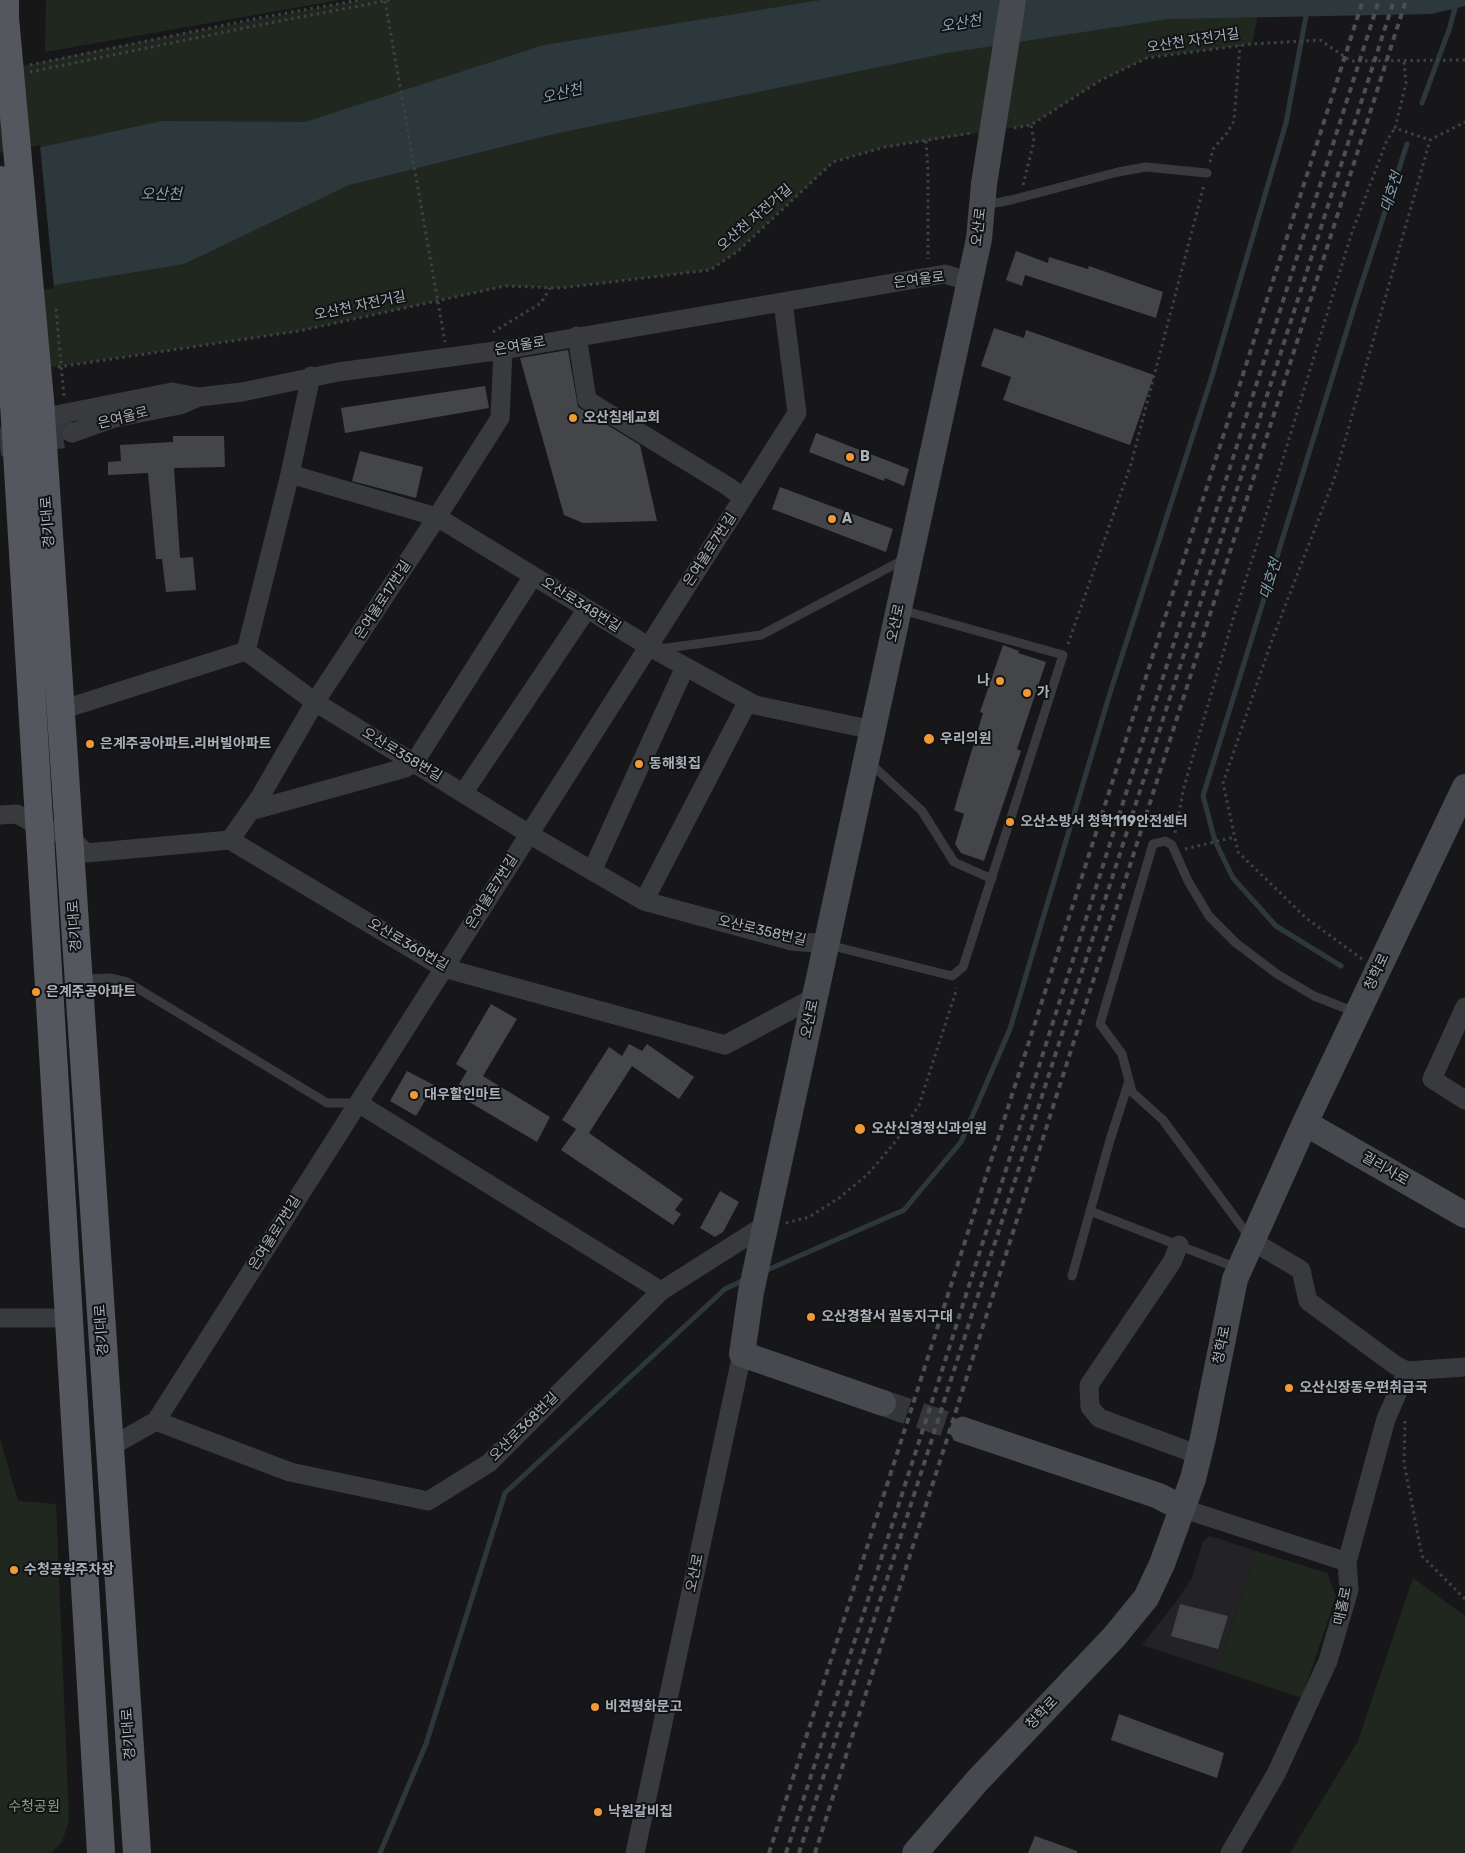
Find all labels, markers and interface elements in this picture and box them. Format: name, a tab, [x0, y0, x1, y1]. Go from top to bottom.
water label: 오산천	[939, 12, 983, 36]
street label: 오산천 자전거길	[1145, 25, 1241, 57]
water label: 오산천	[540, 80, 584, 108]
water label: 대호천	[1377, 170, 1407, 214]
street label: 오산천 자전거길	[714, 181, 796, 255]
water label: 오산천	[140, 186, 182, 204]
street label: 오산로	[968, 207, 990, 247]
street label: 은여울로	[892, 269, 946, 291]
street label: 오산천 자전거길	[312, 288, 408, 324]
street label: 은여울로	[493, 333, 547, 359]
street label: 은여울로	[96, 404, 150, 432]
place label: 오산침례교회	[583, 410, 660, 426]
marker: 오산침례교회	[567, 412, 579, 424]
place label: B	[860, 449, 870, 465]
marker: B	[844, 451, 856, 463]
street label: 경기대로	[38, 496, 58, 548]
street label: 은여울로7번길	[680, 510, 740, 590]
place label: A	[842, 511, 852, 527]
marker: A	[826, 513, 838, 525]
street label: 은여울로17번길	[351, 557, 415, 643]
water label: 대호천	[1256, 557, 1286, 601]
street label: 오산로348번길	[538, 574, 624, 636]
street label: 오산로	[884, 602, 908, 644]
place label: 나	[977, 673, 990, 689]
marker: 나	[994, 675, 1006, 687]
place label: 가	[1037, 685, 1050, 701]
marker: 가	[1021, 687, 1033, 699]
street label: 오산로358번길	[359, 725, 445, 785]
place label: 우리의원	[940, 731, 992, 747]
marker: 우리의원	[922, 732, 936, 746]
place label: 은계주공아파트.리버빌아파트	[100, 736, 271, 752]
marker: 은계주공아파트.리버빌아파트	[84, 738, 96, 750]
place label: 동해횟집	[649, 756, 701, 772]
marker: 동해횟집	[633, 758, 645, 770]
place label: 오산소방서 청학119안전센터	[1020, 814, 1188, 830]
marker: 오산소방서 청학119안전센터	[1004, 816, 1016, 828]
street label: 은여울로7번길	[462, 852, 522, 932]
street label: 경기대로	[65, 900, 85, 952]
street label: 오산로358번길	[716, 913, 808, 949]
street label: 오산로360번길	[365, 915, 451, 975]
street label: 청학로	[1361, 951, 1393, 993]
place label: 은계주공아파트	[46, 984, 136, 1000]
marker: 은계주공아파트	[30, 986, 42, 998]
street label: 오산로	[798, 998, 822, 1040]
place label: 대우할인마트	[424, 1087, 501, 1103]
marker: 대우할인마트	[408, 1089, 420, 1101]
place label: 오산신경정신과의원	[871, 1121, 987, 1137]
marker: 오산신경정신과의원	[853, 1122, 867, 1136]
street label: 궐리사로	[1358, 1149, 1412, 1189]
street label: 은여울로7번길	[245, 1193, 305, 1273]
street label: 경기대로	[92, 1304, 112, 1356]
place label: 오산경찰서 궐동지구대	[821, 1309, 953, 1325]
marker: 오산경찰서 궐동지구대	[805, 1311, 817, 1323]
street label: 청학로	[1210, 1324, 1234, 1366]
place label: 오산신장동우편취급국	[1299, 1380, 1428, 1396]
marker: 오산신장동우편취급국	[1283, 1382, 1295, 1394]
street label: 오산로368번길	[486, 1389, 562, 1465]
street label: 오산로	[683, 1552, 707, 1594]
place label: 수청공원주차장	[24, 1562, 114, 1578]
marker: 수청공원주차장	[8, 1564, 20, 1576]
street label: 매홀로	[1331, 1585, 1355, 1627]
street label: 청학로	[1023, 1693, 1061, 1733]
place label: 비젼평화문고	[605, 1699, 682, 1715]
marker: 비젼평화문고	[589, 1701, 601, 1713]
street label: 경기대로	[119, 1708, 139, 1760]
park label: 수청공원	[8, 1799, 60, 1815]
place label: 낙원갈비집	[608, 1804, 672, 1820]
marker: 낙원갈비집	[592, 1806, 604, 1818]

